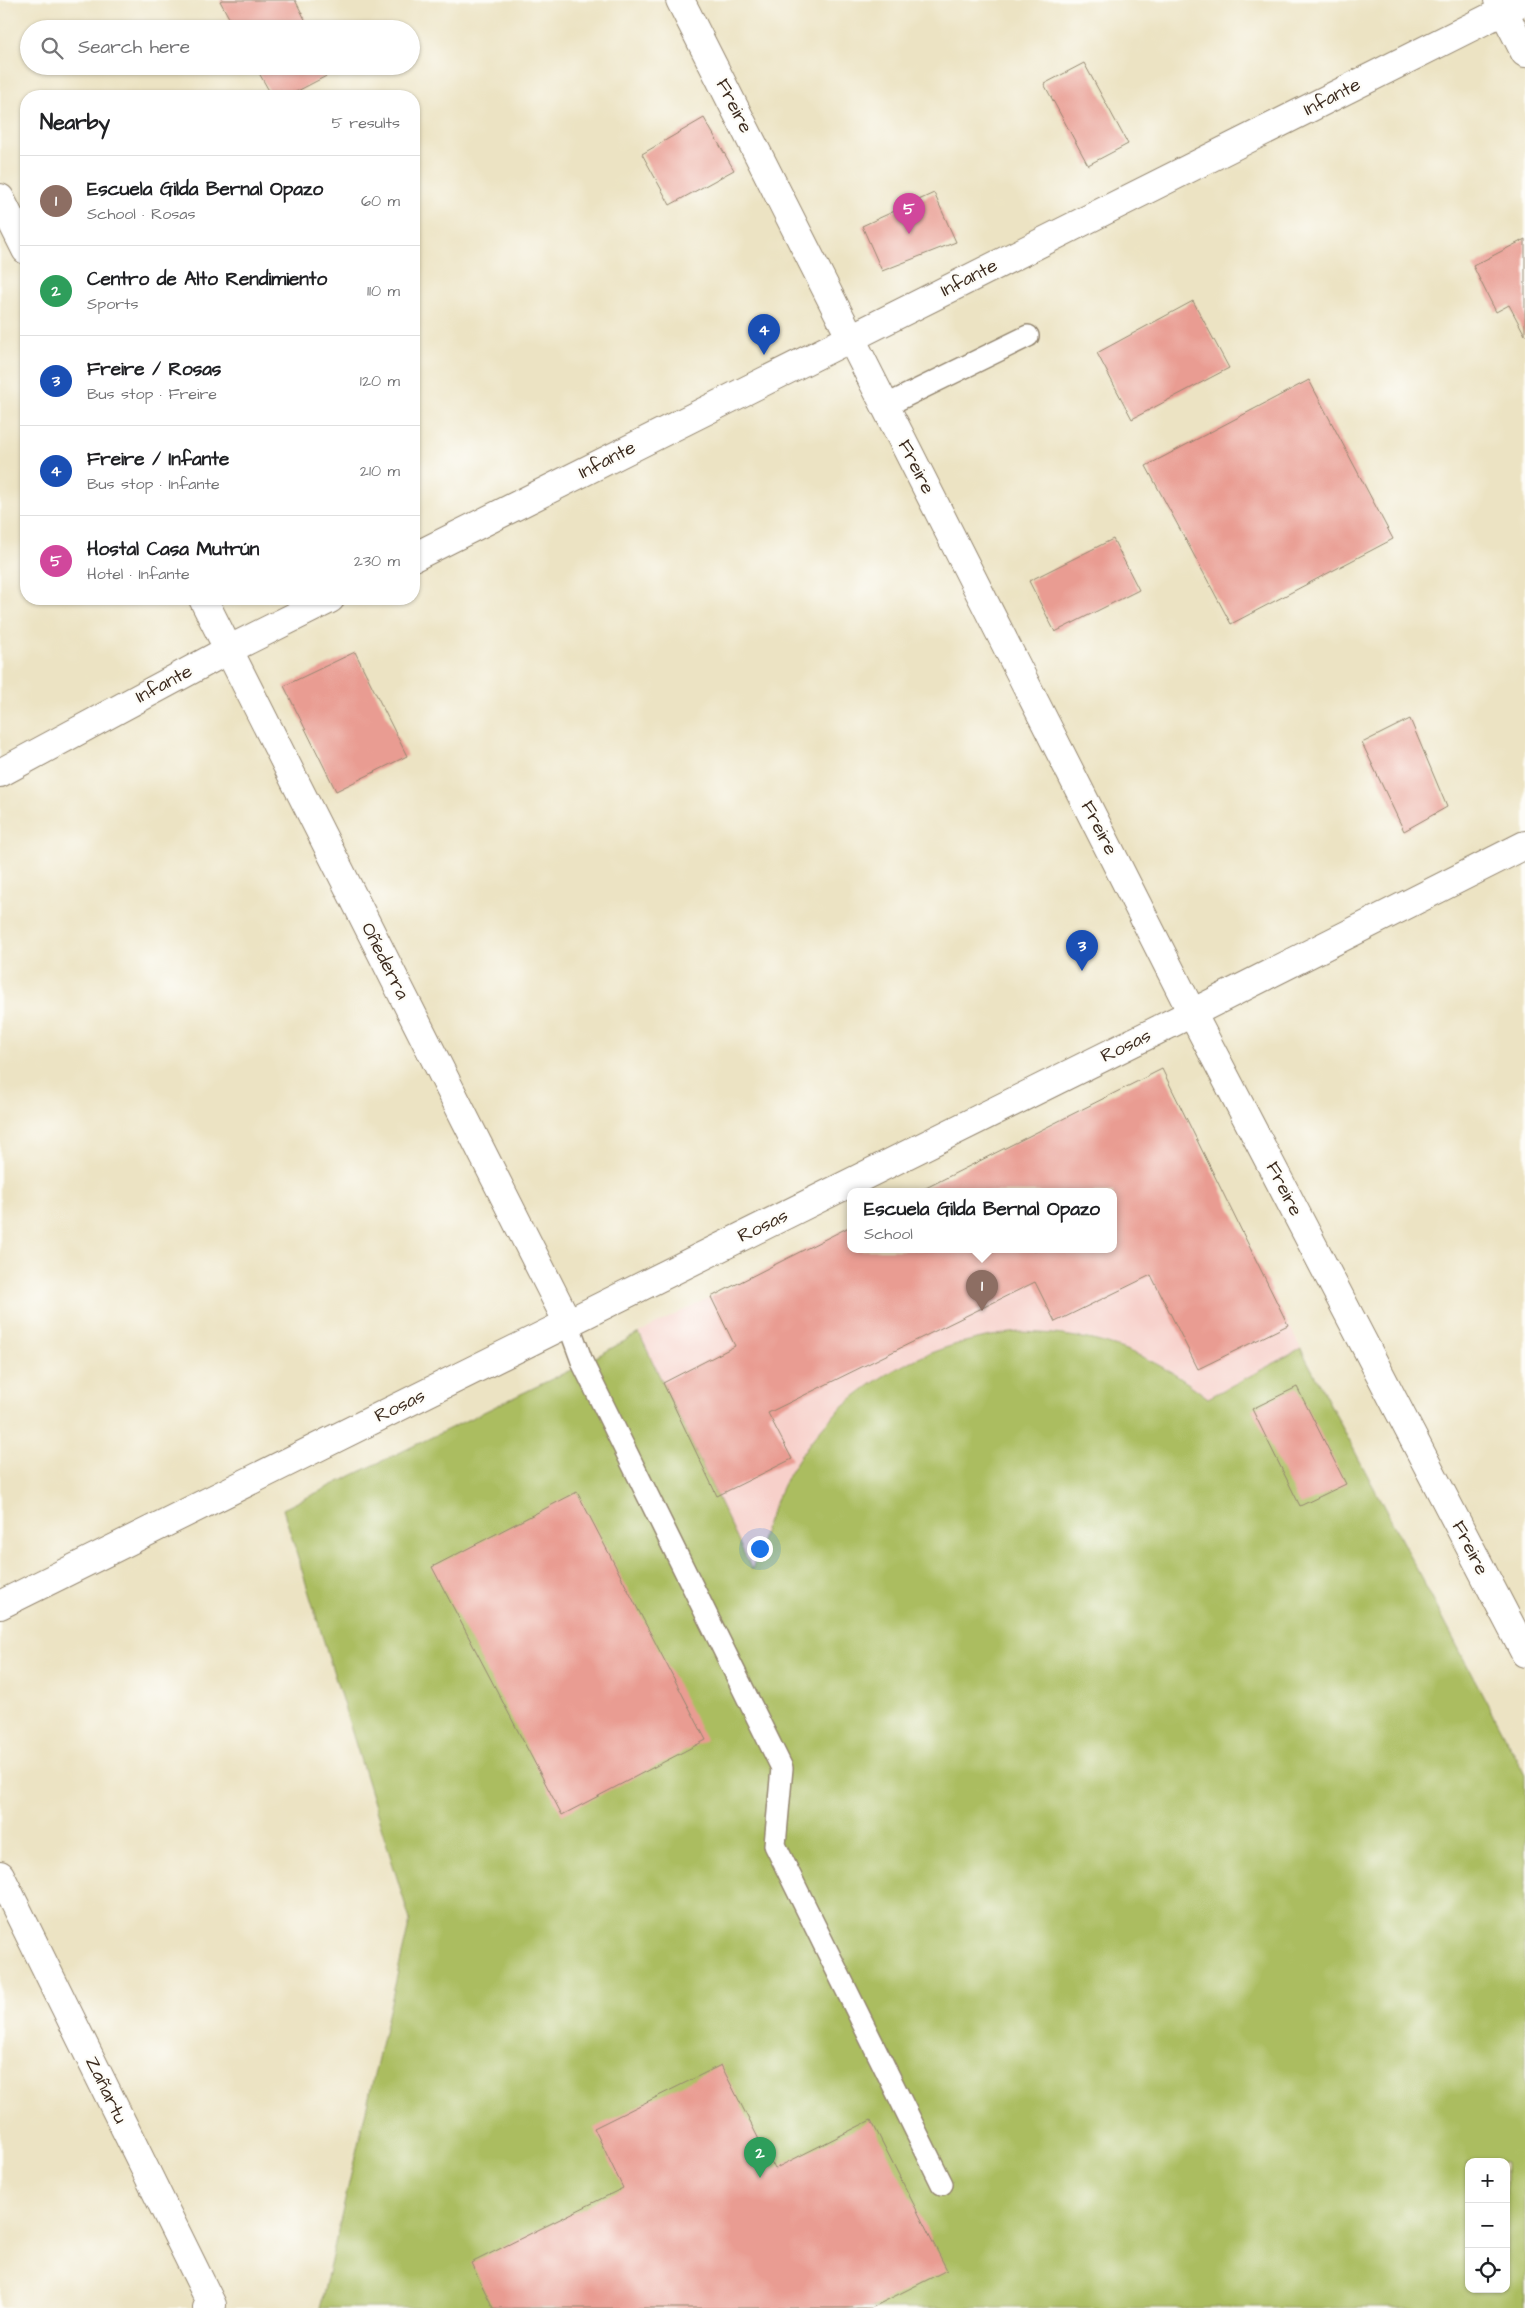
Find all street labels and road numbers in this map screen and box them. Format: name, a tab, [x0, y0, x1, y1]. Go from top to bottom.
street label: Infante	[1299, 71, 1365, 123]
street label: Freire	[709, 74, 759, 138]
street label: Infante	[936, 252, 1002, 304]
street label: Infante	[574, 434, 640, 486]
street label: Freire	[891, 435, 941, 499]
street label: Infante	[131, 658, 197, 710]
street label: Freire	[1074, 796, 1124, 860]
street label: Oñederra	[354, 918, 416, 1004]
street label: Rosas	[1096, 1022, 1156, 1070]
street label: Freire	[1259, 1157, 1309, 1221]
street label: Rosas	[733, 1202, 793, 1250]
street label: Rosas	[370, 1382, 430, 1430]
street label: Freire	[1445, 1516, 1495, 1580]
street label: Zañartu	[78, 2052, 134, 2128]

